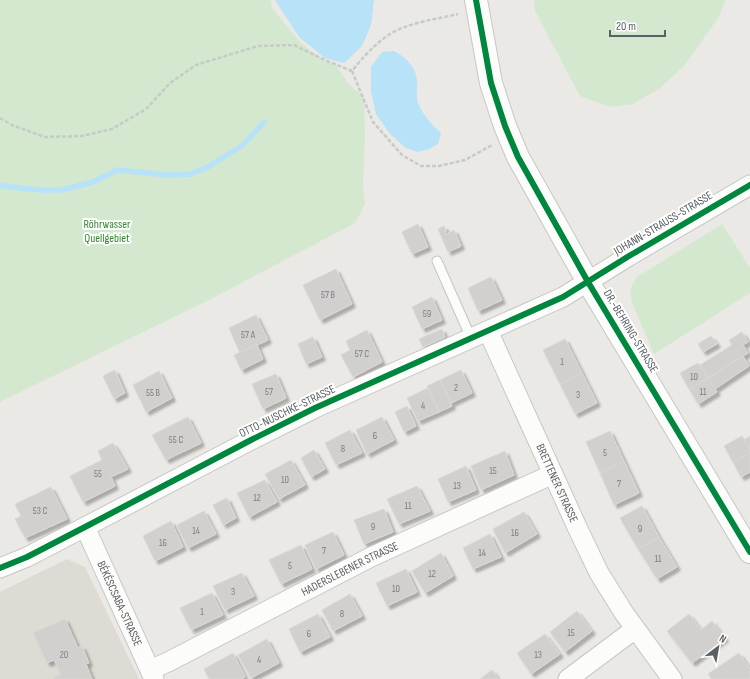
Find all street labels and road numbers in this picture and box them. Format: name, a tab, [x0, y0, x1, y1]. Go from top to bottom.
street label: JOHANN-STRAUSS-STRASSE	[610, 188, 715, 259]
street label: DR.-BEHRING-STRASSE	[600, 287, 661, 376]
street label: OTTO-NUSCHKE-STRASSE	[237, 382, 338, 441]
street label: BRETTENER STRASSE	[532, 442, 581, 525]
street label: HADERSLEBENER STRASSE	[299, 539, 401, 600]
street label: BÉKÉSCSABA-STRASSE	[93, 559, 145, 649]

